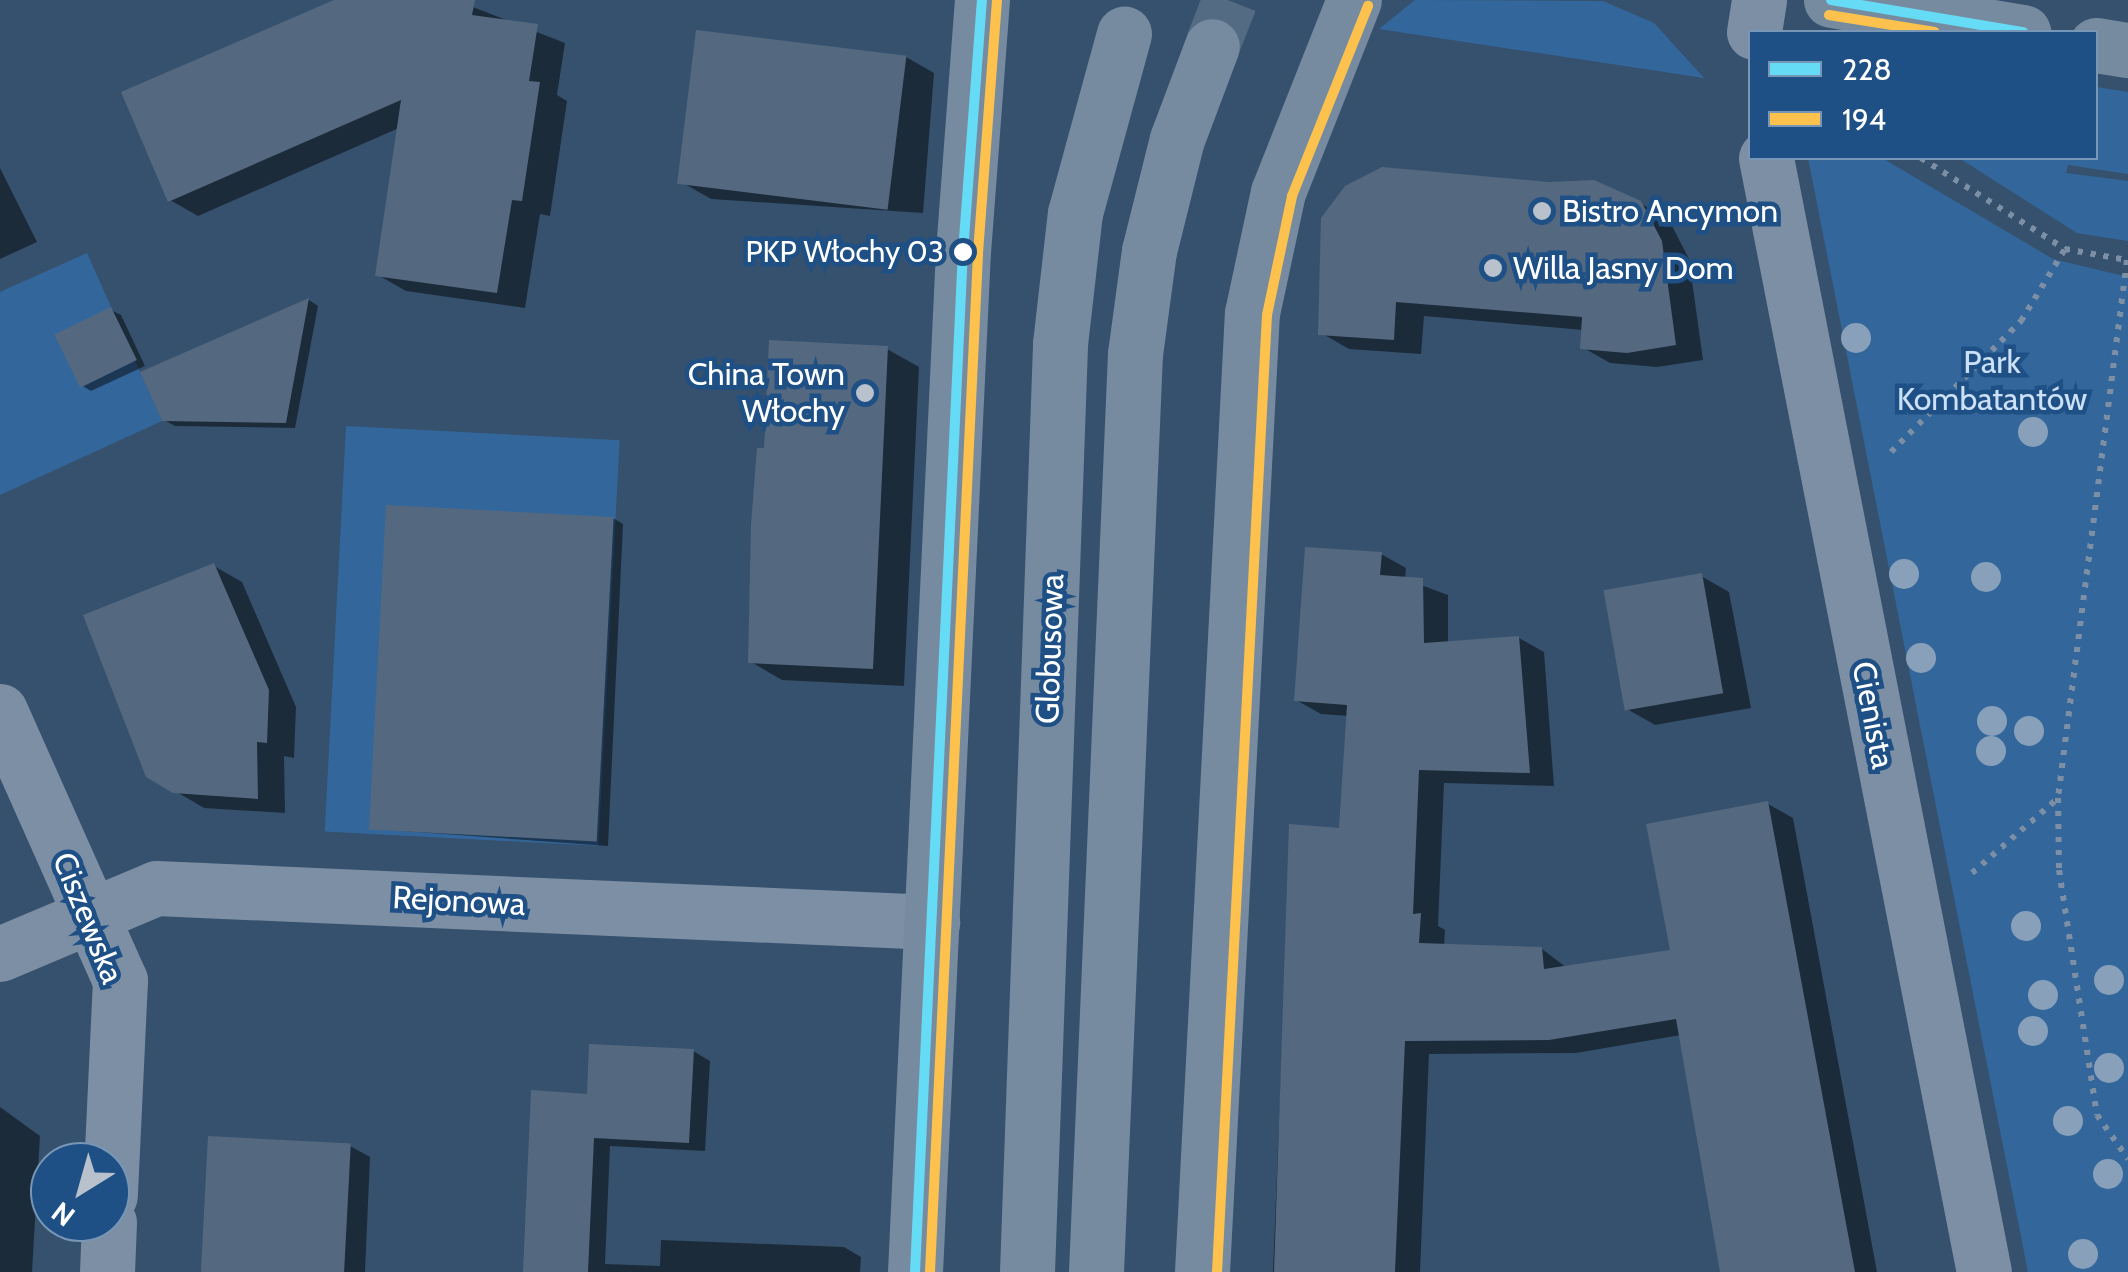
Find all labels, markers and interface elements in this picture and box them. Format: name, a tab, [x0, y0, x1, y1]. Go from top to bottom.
legend	[1748, 30, 2098, 160]
text: 228	[1842, 51, 1892, 88]
text: 194	[1842, 101, 1886, 138]
place label: Bistro Ancymon	[1562, 192, 1778, 230]
marker: Bistro Ancymon	[1531, 200, 1553, 222]
place label: PKP Włochy 03	[745, 234, 944, 270]
marker: PKP Włochy 03	[953, 242, 973, 262]
place label: Willa Jasny Dom	[1513, 249, 1734, 287]
marker: Willa Jasny Dom	[1482, 257, 1504, 279]
park label: Park Kombatantów	[1897, 344, 2087, 419]
place label: China Town Włochy	[688, 356, 845, 431]
marker: China Town Włochy	[854, 382, 876, 404]
street label: Globusowa	[1028, 573, 1072, 725]
street label: Cienista	[1844, 658, 1902, 772]
street label: Ciszewska	[44, 847, 132, 989]
street label: Rejonowa	[391, 878, 527, 924]
north arrow	[30, 1142, 130, 1242]
text: N	[45, 1195, 81, 1234]

